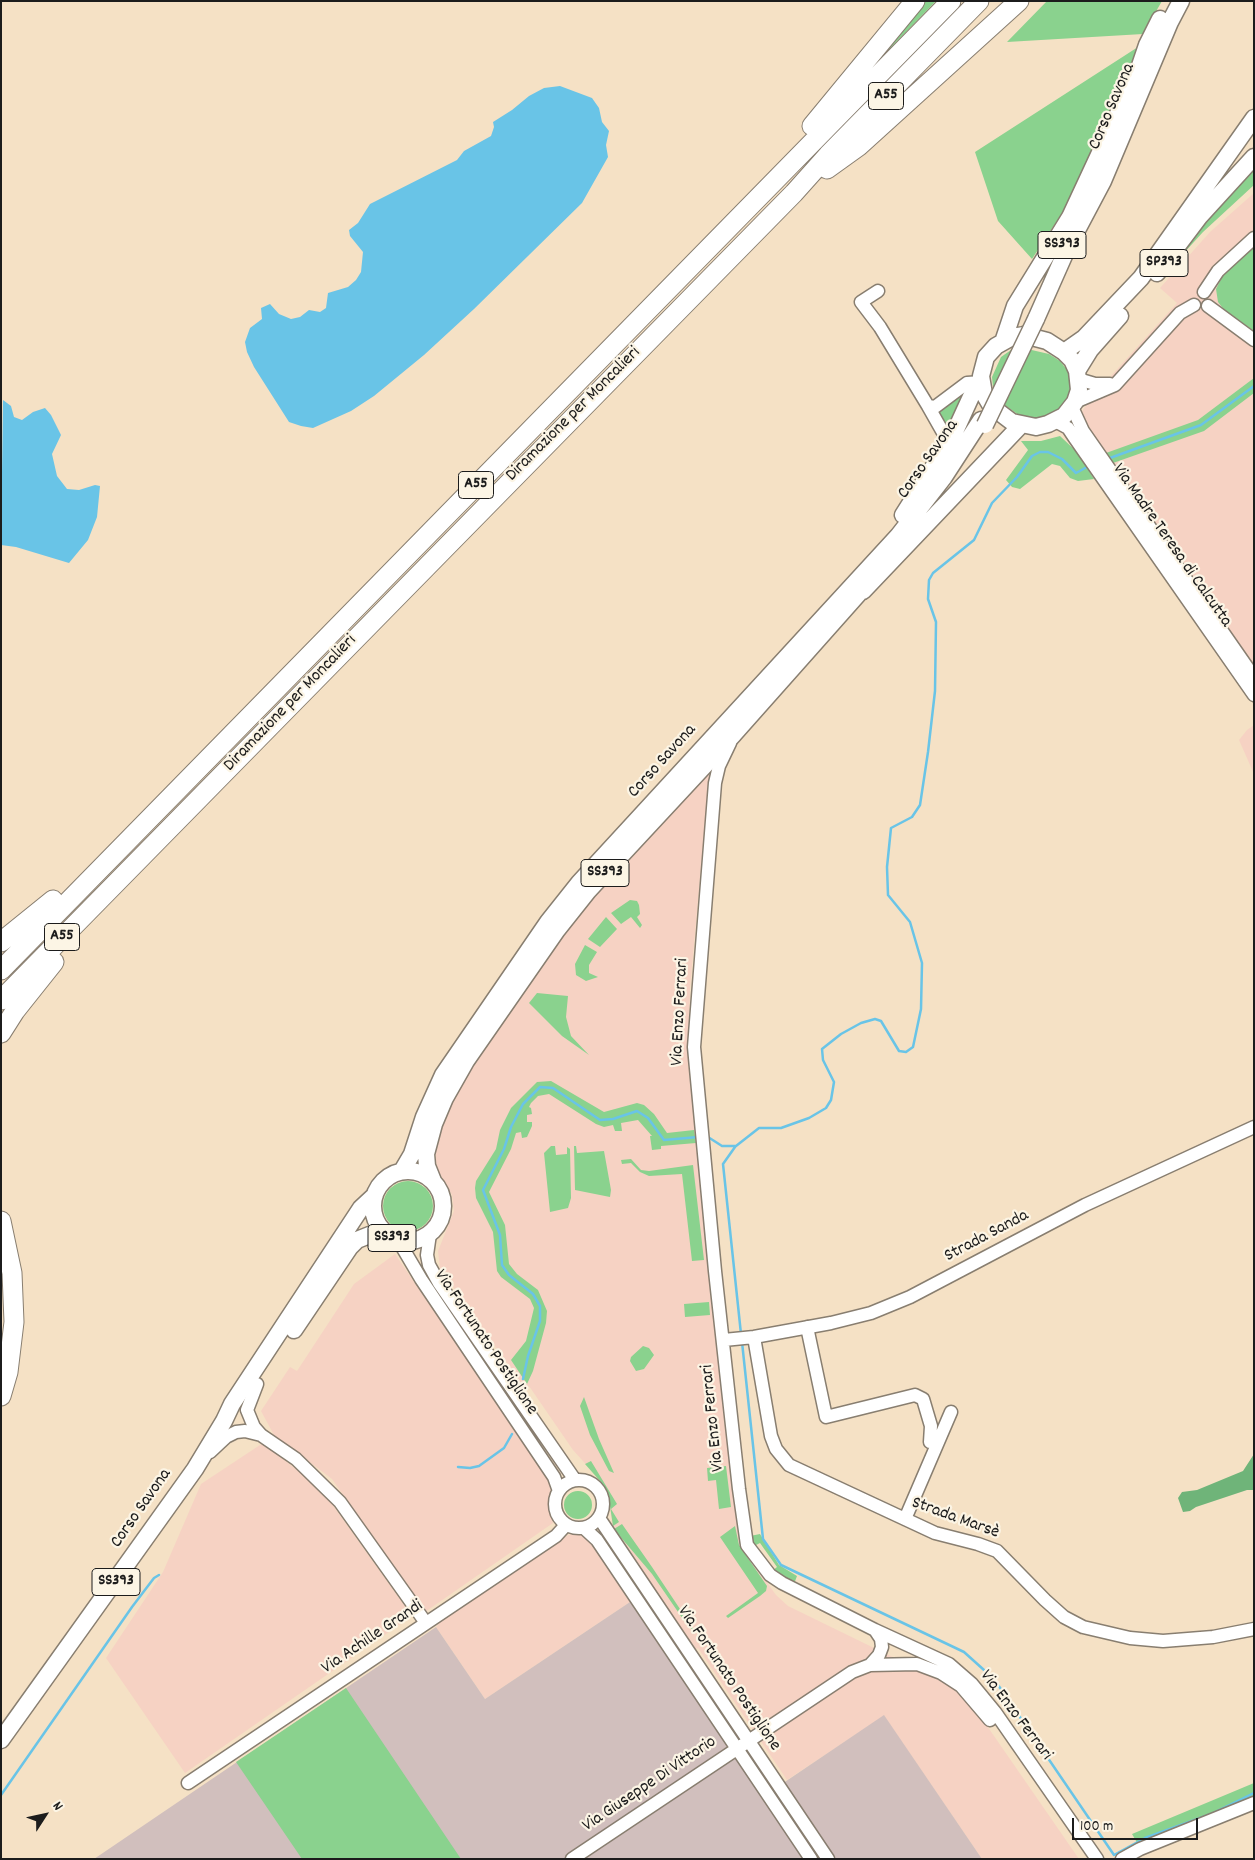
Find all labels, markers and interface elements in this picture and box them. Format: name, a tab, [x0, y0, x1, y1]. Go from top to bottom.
street label: Corso Savona	[1085, 60, 1141, 154]
road number: A55	[868, 82, 904, 110]
road number: SS393	[1038, 232, 1086, 258]
road number: SP393	[1140, 250, 1188, 276]
street label: Diramazione per Moncalieri	[502, 343, 646, 487]
street label: Corso Savona	[894, 416, 964, 504]
street label: Via Madre Teresa di Calcutta	[1106, 460, 1236, 632]
road number: A55	[458, 472, 494, 498]
street label: Diramazione per Moncalieri	[220, 631, 362, 777]
street label: Corso Savona	[624, 721, 702, 803]
road number: SS393	[581, 860, 629, 886]
road number: A55	[44, 924, 80, 950]
street label: Via Enzo Ferrari	[667, 958, 695, 1066]
street label: Strada Sanda	[941, 1206, 1033, 1268]
road number: SS393	[368, 1224, 416, 1252]
street label: Via Fortunato Postiglione	[428, 1266, 542, 1420]
street label: Via Enzo Ferrari	[698, 1363, 730, 1473]
street label: Corso Savona	[107, 1465, 177, 1553]
street label: Strada Marsè	[908, 1493, 1002, 1545]
road number: SS393	[92, 1568, 140, 1595]
street label: Via Achille Grandi	[318, 1596, 428, 1680]
street label: Via Fortunato Postiglione	[671, 1602, 785, 1756]
street label: Via Enzo Ferrari	[974, 1666, 1056, 1766]
street label: Via Giuseppe Di Vittorio	[579, 1732, 721, 1838]
north arrow	[20, 1790, 70, 1840]
text: N	[47, 1798, 67, 1815]
scale bar	[1075, 1808, 1201, 1840]
text: 100 m	[1080, 1816, 1113, 1838]

